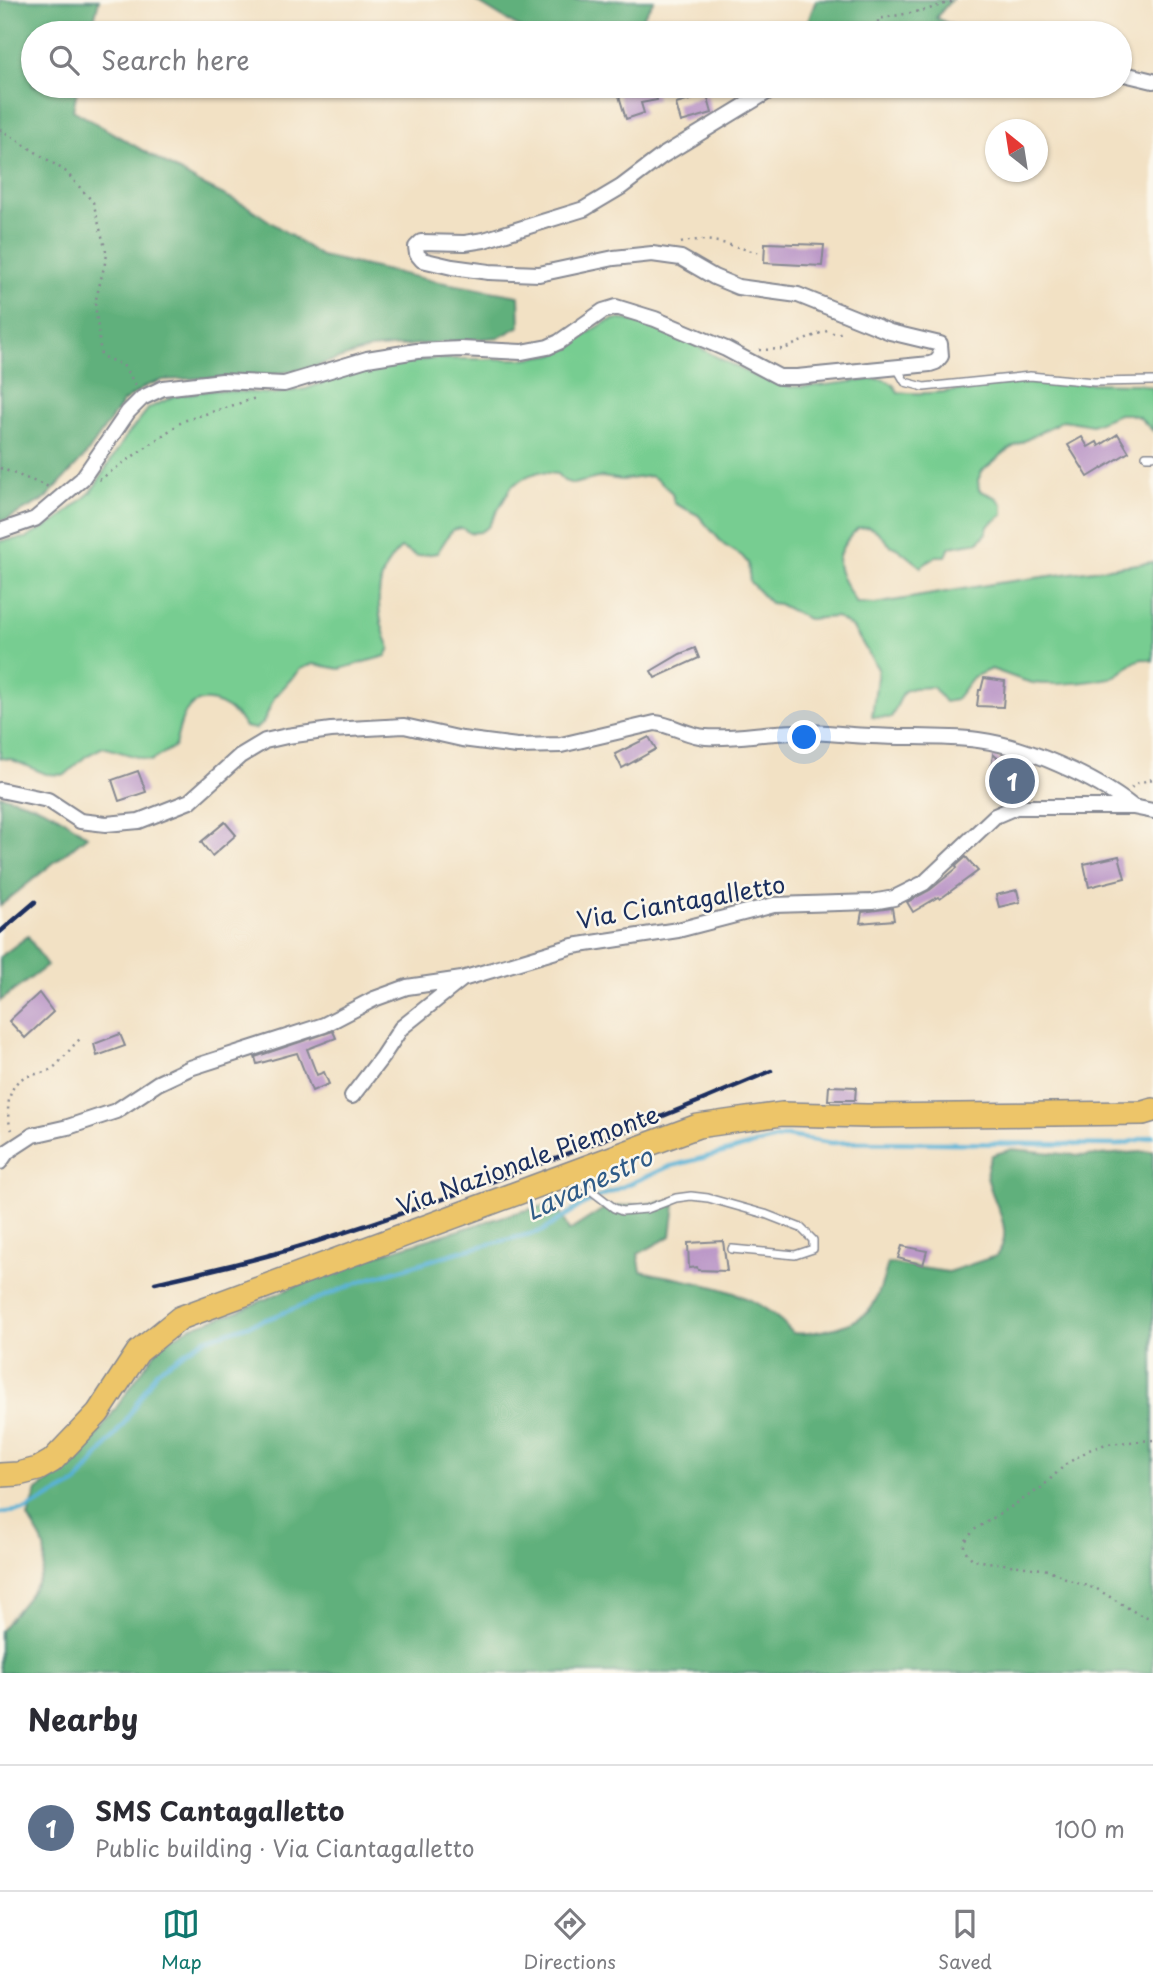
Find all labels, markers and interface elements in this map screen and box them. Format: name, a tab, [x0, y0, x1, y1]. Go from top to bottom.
search box	[21, 21, 1132, 98]
text: Search here	[101, 40, 250, 79]
icon: search	[45, 41, 83, 79]
north arrow	[985, 119, 1048, 182]
your location	[787, 720, 821, 754]
pin: 1	[989, 755, 1035, 807]
street label: Via Ciantagalletto	[574, 865, 788, 937]
street label: Via Nazionale Piemonte	[391, 1095, 663, 1223]
water label: Lavanestro	[518, 1135, 660, 1229]
text: Nearby	[28, 1696, 138, 1741]
text: SMS Cantagalletto	[95, 1791, 344, 1830]
text: 1	[46, 1811, 57, 1846]
text: 100 m	[1055, 1811, 1125, 1846]
text: Public building · Via Ciantagalletto	[95, 1830, 475, 1865]
tab: Map	[161, 1905, 202, 1975]
tab: Directions	[524, 1905, 616, 1975]
tab: Saved	[938, 1905, 992, 1975]

